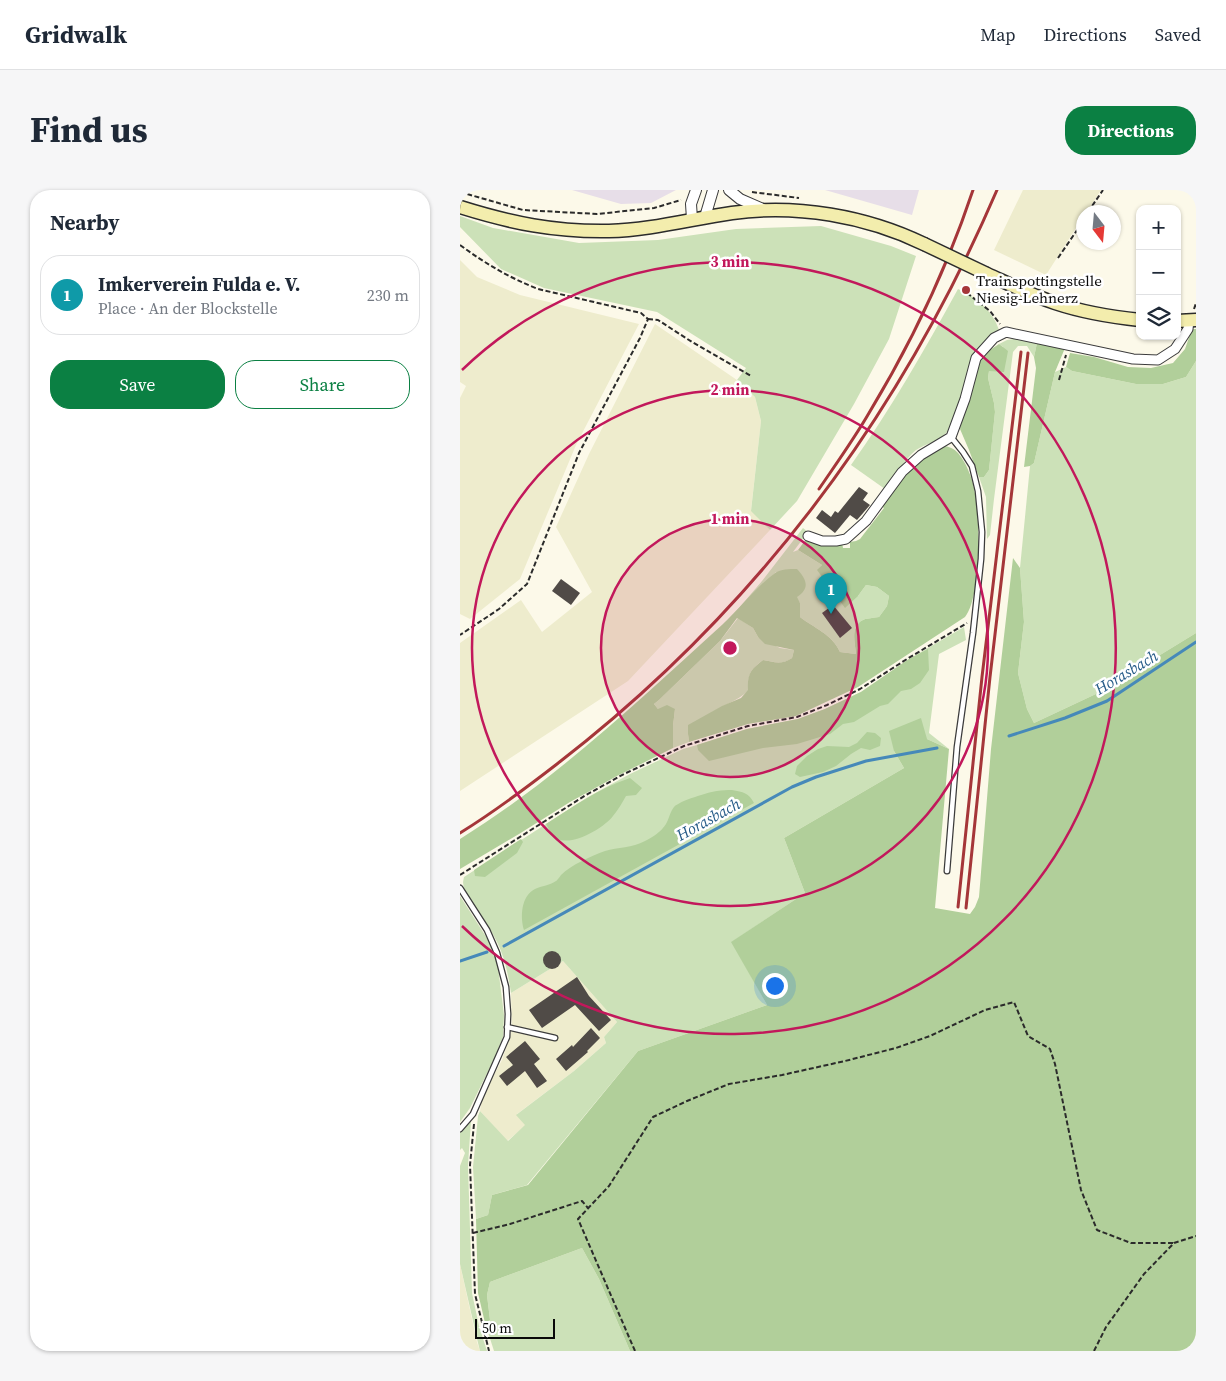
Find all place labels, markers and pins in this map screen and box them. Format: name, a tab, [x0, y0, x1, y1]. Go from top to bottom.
place label: Trainspottingstelle Niesig-Lehnerz	[976, 270, 1102, 308]
marker: Trainspottingstelle Niesig-Lehnerz	[960, 284, 972, 296]
pin: 1	[815, 573, 847, 614]
centre of rings	[721, 639, 739, 657]

